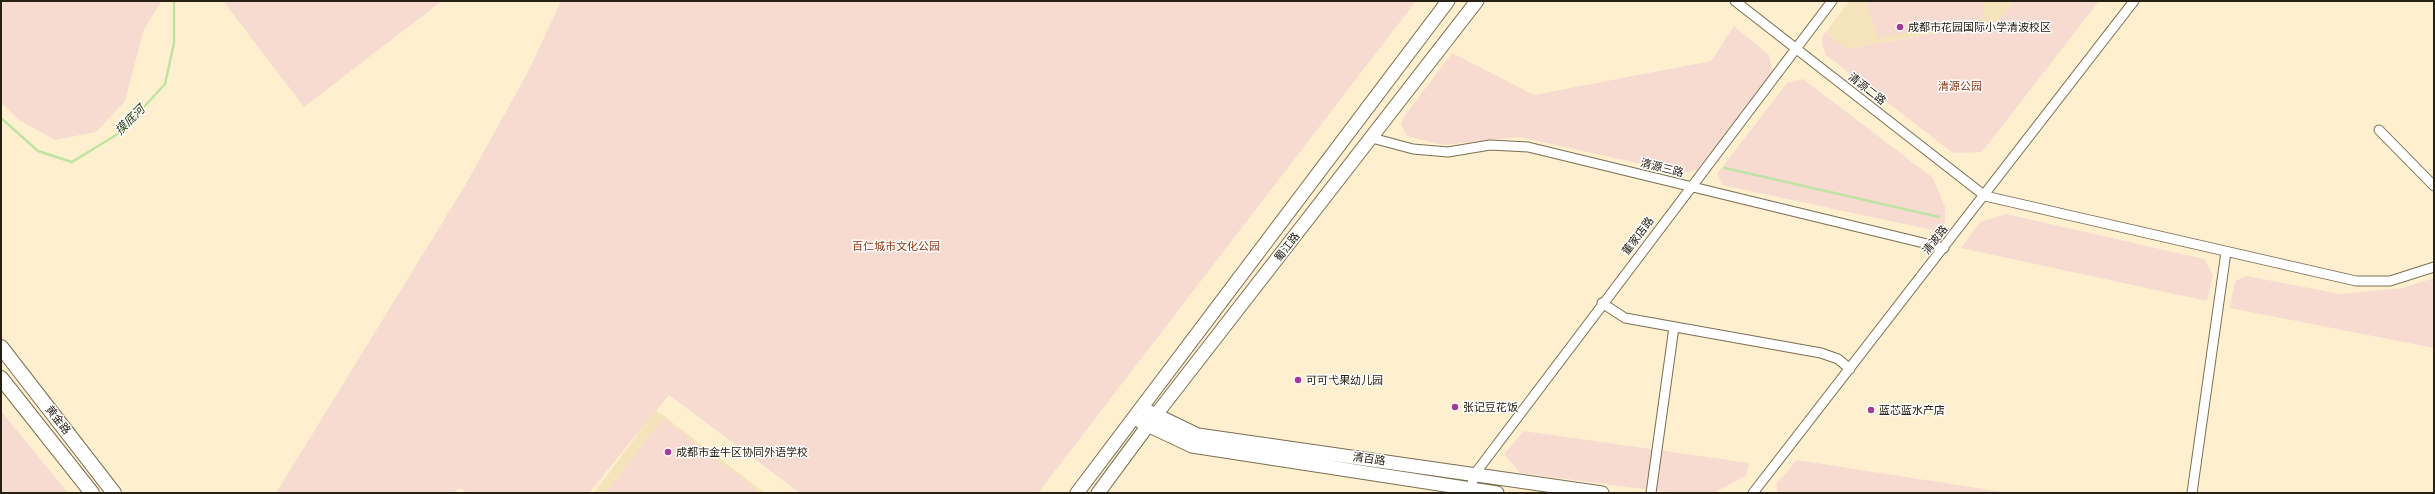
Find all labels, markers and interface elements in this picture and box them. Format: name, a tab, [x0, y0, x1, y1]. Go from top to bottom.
place label: 成都市花园国际小学清波校区	[1908, 20, 2051, 34]
marker: 成都市花园国际小学清波校区	[1895, 22, 1905, 32]
street label: 清源二路	[1846, 70, 1888, 108]
park label: 清源公园	[1938, 79, 1982, 93]
water label: 摸底河	[112, 102, 148, 138]
street label: 清源三路	[1639, 156, 1685, 180]
street label: 董家店路	[1619, 214, 1657, 258]
street label: 清波路	[1920, 223, 1950, 257]
street label: 蜀江路	[1272, 230, 1302, 264]
park label: 百仁城市文化公园	[852, 239, 940, 253]
place label: 可可弋果幼儿园	[1306, 373, 1383, 387]
marker: 可可弋果幼儿园	[1293, 375, 1303, 385]
place label: 张记豆花饭	[1463, 400, 1518, 414]
marker: 张记豆花饭	[1450, 402, 1460, 412]
street label: 黄金路	[43, 403, 73, 437]
place label: 蓝芯蓝水产店	[1879, 403, 1945, 417]
marker: 蓝芯蓝水产店	[1866, 405, 1876, 415]
place label: 成都市金牛区协同外语学校	[676, 445, 808, 459]
marker: 成都市金牛区协同外语学校	[663, 447, 673, 457]
street label: 清百路	[1352, 450, 1386, 468]

